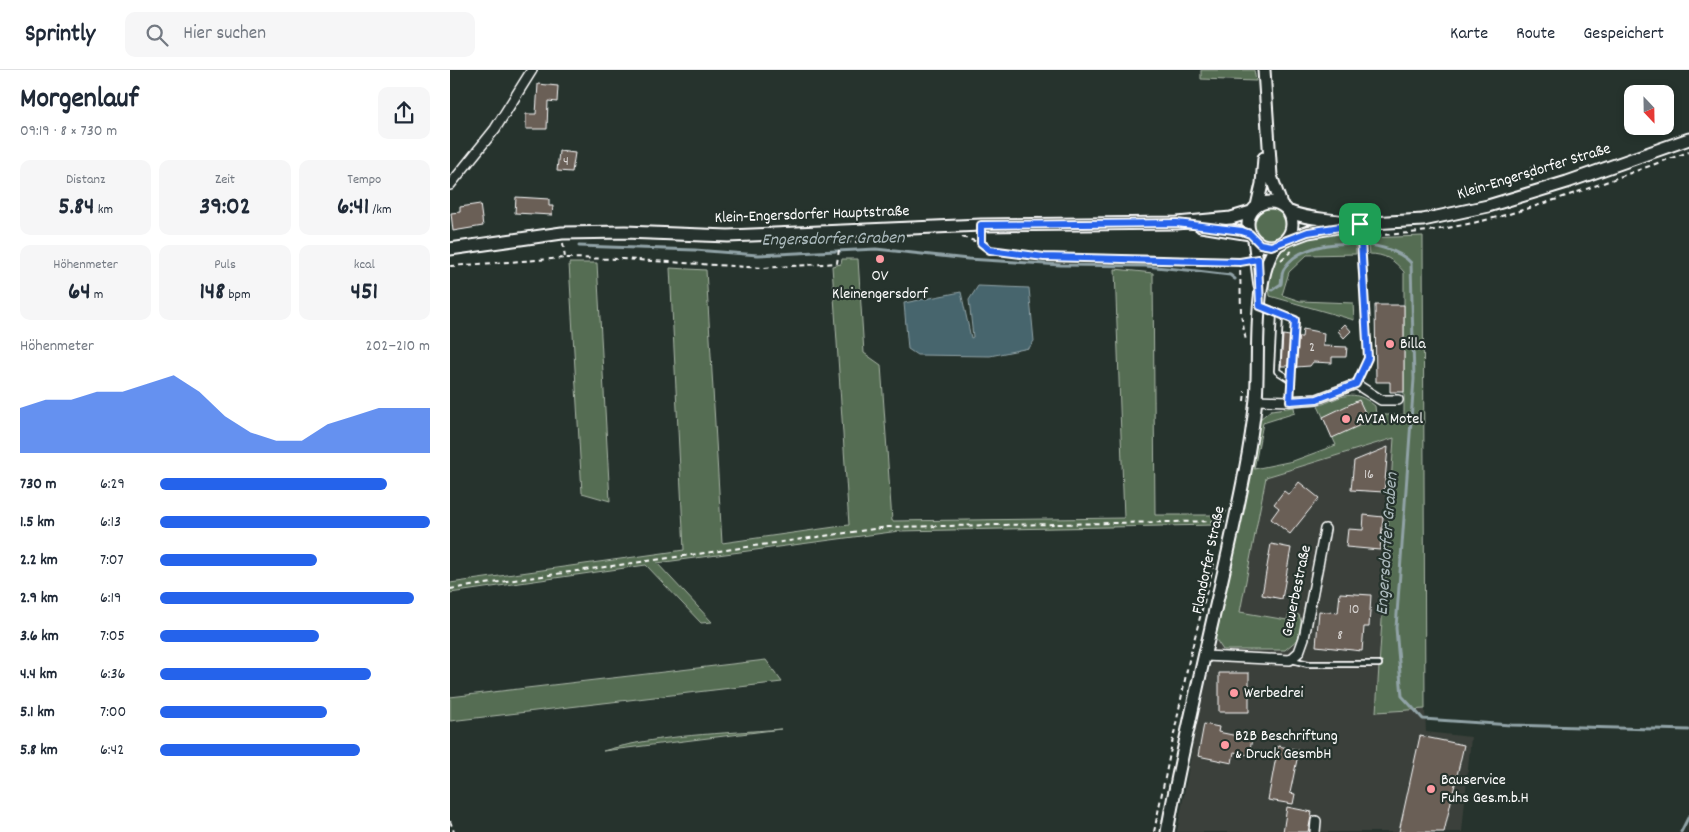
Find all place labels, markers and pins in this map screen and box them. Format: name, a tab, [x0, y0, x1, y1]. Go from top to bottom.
pin	[1339, 203, 1381, 245]
marker: OV Kleinengersdorf	[874, 253, 886, 265]
place label: OV Kleinengersdorf	[832, 265, 928, 306]
place label: Billa	[1400, 333, 1426, 356]
marker: Billa	[1384, 338, 1396, 350]
place label: AVIA Motel	[1356, 408, 1423, 431]
marker: AVIA Motel	[1340, 413, 1352, 425]
place label: Werbedrei	[1244, 682, 1304, 705]
marker: Werbedrei	[1228, 687, 1240, 699]
place label: B2B Beschriftung & Druck GesmbH	[1235, 725, 1338, 766]
marker: B2B Beschriftung & Druck GesmbH	[1219, 739, 1231, 751]
place label: Bauservice Fuhs Ges.m.b.H	[1441, 769, 1529, 810]
marker: Bauservice Fuhs Ges.m.b.H	[1425, 783, 1437, 795]

